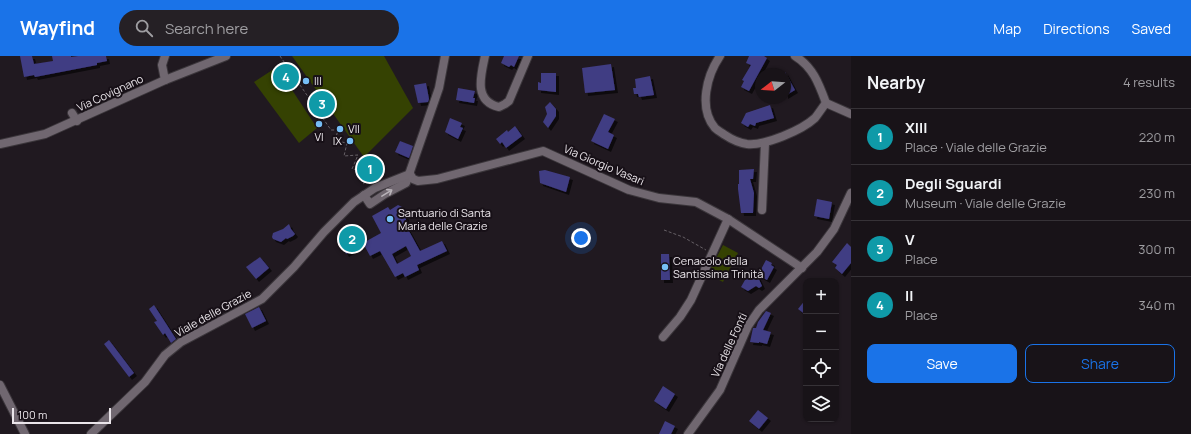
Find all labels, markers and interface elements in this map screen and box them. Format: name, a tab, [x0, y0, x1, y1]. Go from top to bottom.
search box	[119, 10, 399, 46]
text: Wayfind	[20, 15, 95, 41]
icon: search	[133, 17, 155, 39]
text: Search here	[165, 18, 248, 39]
text: Map	[993, 19, 1021, 38]
text: Directions	[1043, 19, 1110, 38]
text: Saved	[1132, 19, 1171, 38]
pin: 4	[273, 62, 299, 92]
north arrow	[755, 68, 791, 104]
street label: Via Covignano	[74, 70, 146, 115]
text: Nearby	[867, 71, 925, 94]
place label: III	[314, 73, 322, 88]
text: 4 results	[1123, 73, 1175, 91]
marker: III	[301, 76, 311, 86]
pin: 3	[309, 89, 335, 119]
text: XIII	[905, 117, 927, 138]
marker: VI	[314, 119, 324, 129]
place label: VII	[348, 121, 360, 136]
marker: VII	[335, 124, 345, 134]
text: 1	[877, 128, 883, 146]
text: 220 m	[1139, 128, 1175, 146]
place label: VI	[314, 129, 324, 144]
place label: IX	[333, 133, 342, 148]
marker: IX	[345, 136, 355, 146]
text: Place · Viale delle Grazie	[905, 138, 1047, 156]
street label: Via Giorgio Vasari	[562, 141, 647, 188]
pin: 1	[357, 154, 383, 184]
text: Degli Sguardi	[905, 173, 1002, 194]
text: 2	[876, 184, 884, 202]
text: 230 m	[1139, 184, 1175, 202]
one-way arrow	[381, 189, 392, 197]
text: Museum · Viale delle Grazie	[905, 194, 1066, 212]
place label: Santuario di Santa Maria delle Grazie	[398, 205, 491, 233]
marker: Santuario di Santa Maria delle Grazie	[385, 214, 395, 224]
pin: 2	[339, 224, 365, 254]
your location	[571, 228, 591, 248]
text: V	[905, 229, 915, 250]
text: 3	[876, 240, 884, 258]
text: 300 m	[1138, 240, 1175, 258]
text: Place	[905, 250, 938, 268]
place label: Cenacolo della Santissima Trinità	[673, 253, 763, 281]
marker: Cenacolo della Santissima Trinità	[660, 262, 670, 272]
map controls	[803, 278, 839, 422]
button: +	[803, 278, 839, 314]
street label: Viale delle Grazie	[172, 285, 254, 340]
text: II	[905, 285, 913, 306]
text: 4	[876, 296, 884, 314]
text: 340 m	[1139, 296, 1175, 314]
text: Place	[905, 306, 938, 324]
street label: Via delle Fonti	[707, 310, 750, 379]
button: −	[803, 314, 839, 350]
button: Save	[867, 344, 1017, 383]
button: Share	[1025, 344, 1175, 383]
button: locate	[803, 350, 839, 386]
button: layers	[803, 386, 839, 422]
scale bar	[12, 406, 111, 425]
text: 100 m	[18, 407, 47, 422]

